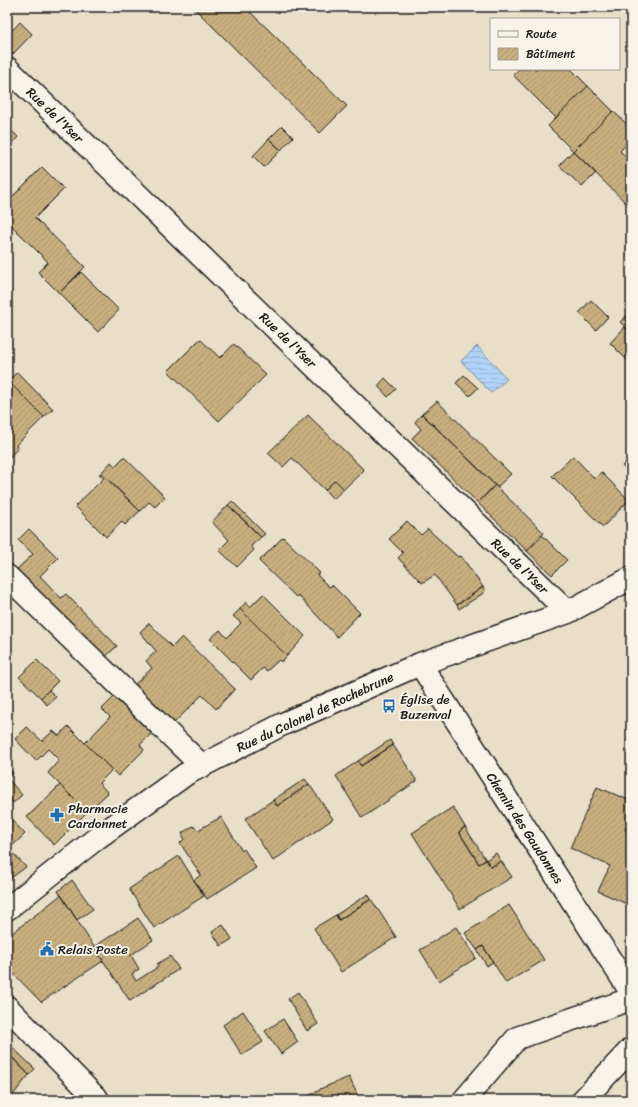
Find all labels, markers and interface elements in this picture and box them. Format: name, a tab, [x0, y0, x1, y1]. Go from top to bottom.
legend	[490, 18, 620, 70]
text: Route	[526, 23, 557, 45]
text: Bâtiment	[526, 43, 575, 65]
street label: Rue de l'Yser	[21, 81, 90, 149]
street label: Rue de l'Yser	[254, 306, 323, 374]
street label: Rue de l'Yser	[486, 532, 555, 600]
street label: Rue du Colonel de Rochebrune	[232, 665, 398, 759]
place label: Église de Buzenval	[400, 688, 452, 726]
bus stop icon: Église de Buzenval	[381, 698, 397, 714]
street label: Chemin des Gaudonnes	[480, 768, 570, 889]
place label: Pharmacie Cardonnet	[68, 797, 128, 835]
pharmacy icon: Pharmacie Cardonnet	[49, 807, 65, 823]
place label: Relais Poste	[58, 938, 128, 961]
public building icon: Relais Poste	[39, 941, 55, 957]

